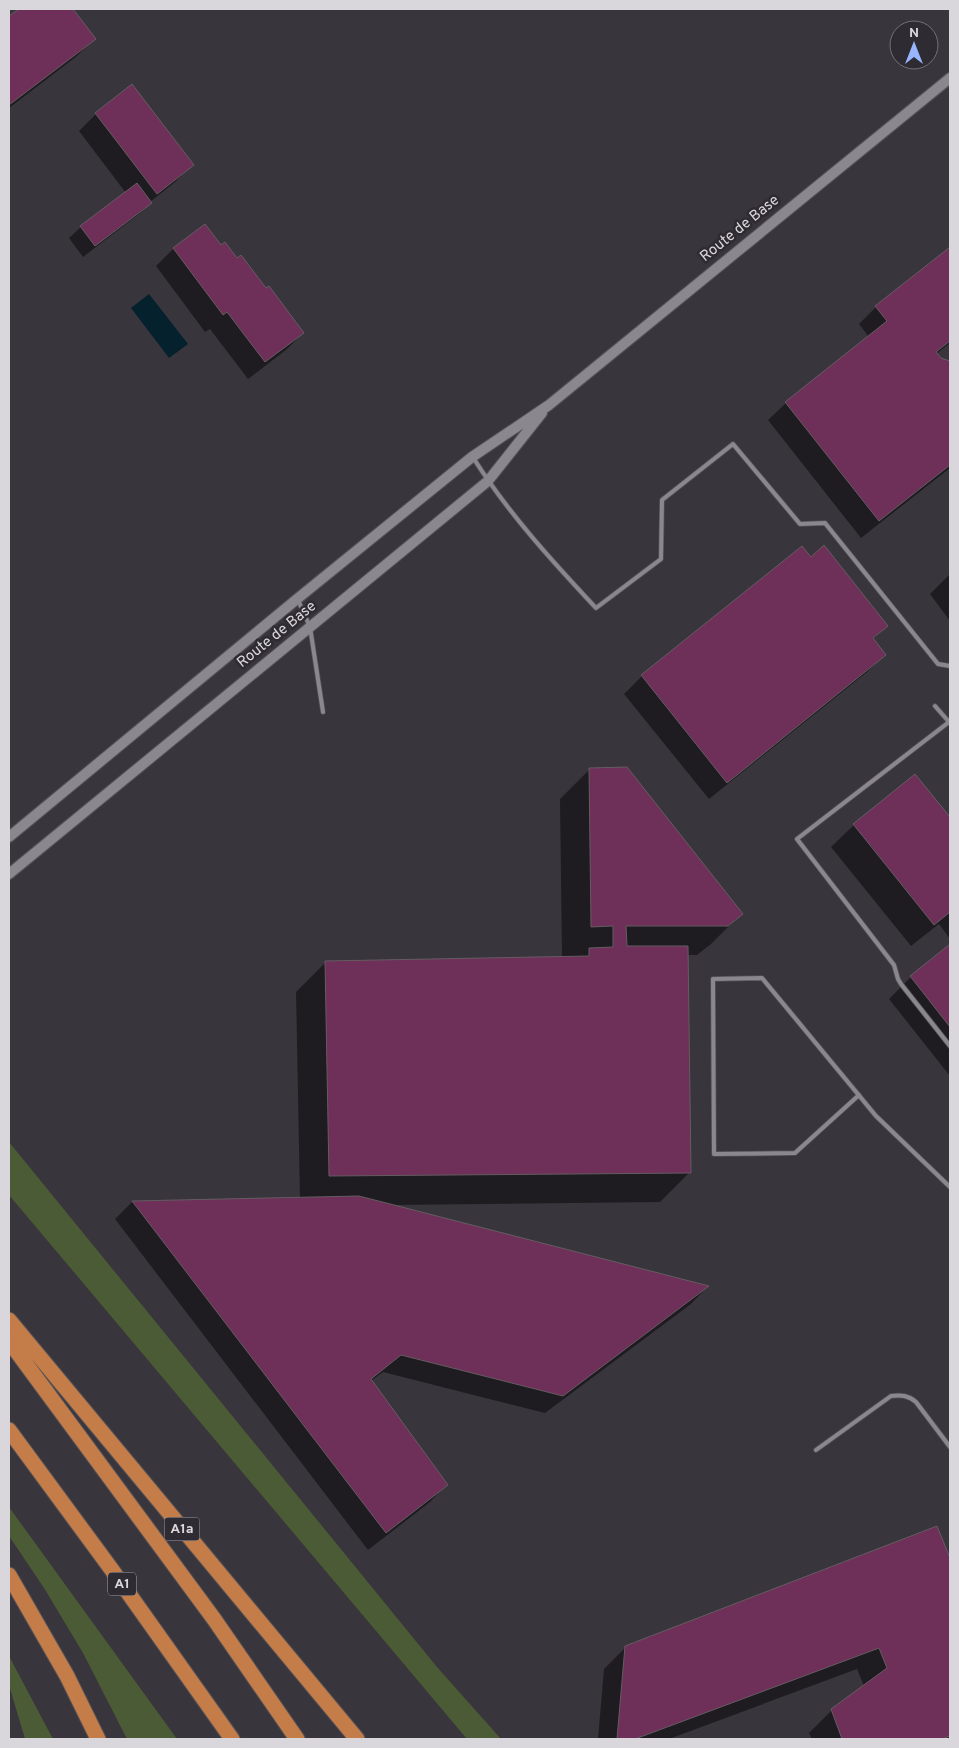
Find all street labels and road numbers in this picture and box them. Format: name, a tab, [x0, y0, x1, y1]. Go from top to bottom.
street label: Route de Base	[697, 191, 783, 267]
street label: Route de Base	[234, 597, 320, 673]
road number: A1a	[164, 1518, 200, 1540]
road number: A1	[108, 1572, 136, 1596]

